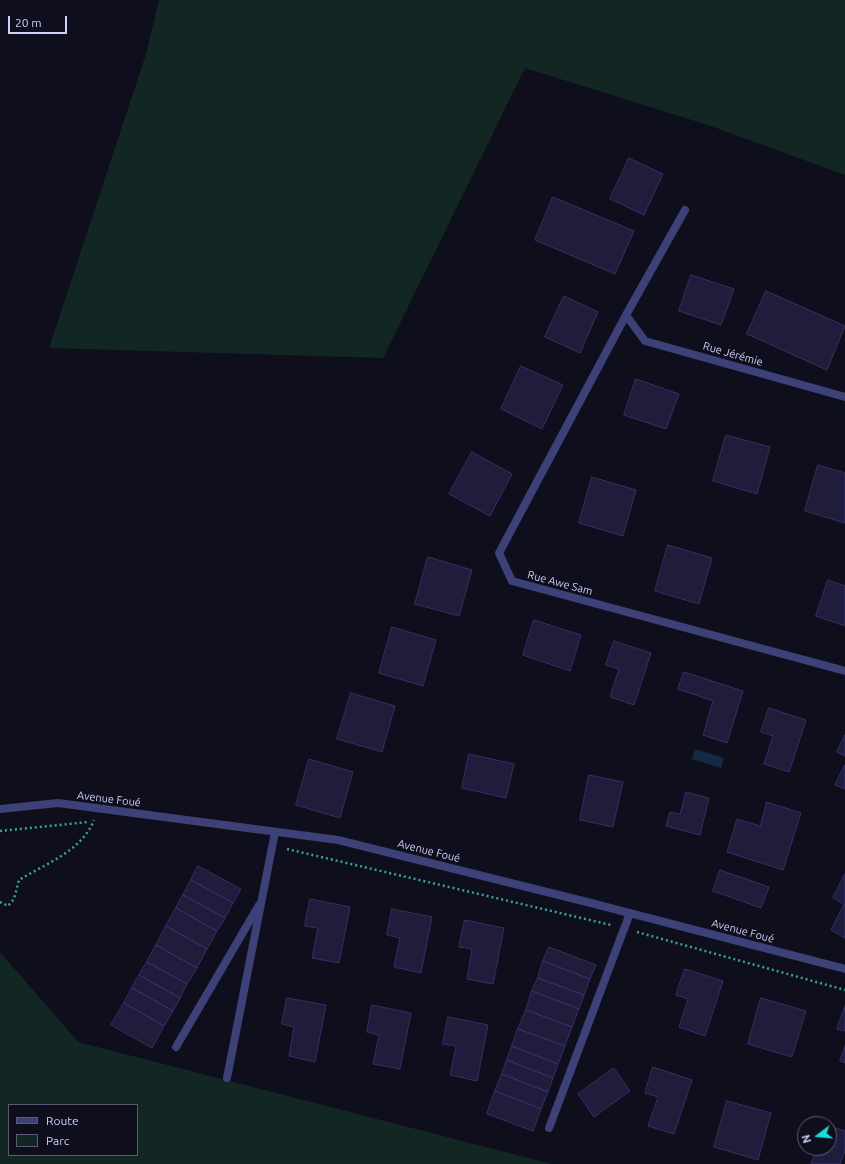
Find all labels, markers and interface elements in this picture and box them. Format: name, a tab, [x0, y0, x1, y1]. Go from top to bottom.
scale bar	[10, 8, 69, 34]
text: 20 m	[15, 16, 42, 29]
street label: Rue Jérémie	[702, 339, 764, 369]
street label: Rue Awe Sam	[526, 568, 594, 598]
street label: Avenue Foué	[76, 789, 142, 809]
street label: Avenue Foué	[396, 837, 462, 865]
street label: Avenue Foué	[710, 916, 776, 946]
legend	[8, 1104, 138, 1156]
text: Route	[46, 1114, 79, 1127]
north arrow	[797, 1116, 837, 1156]
text: N	[800, 1133, 813, 1145]
text: Parc	[46, 1134, 69, 1147]

